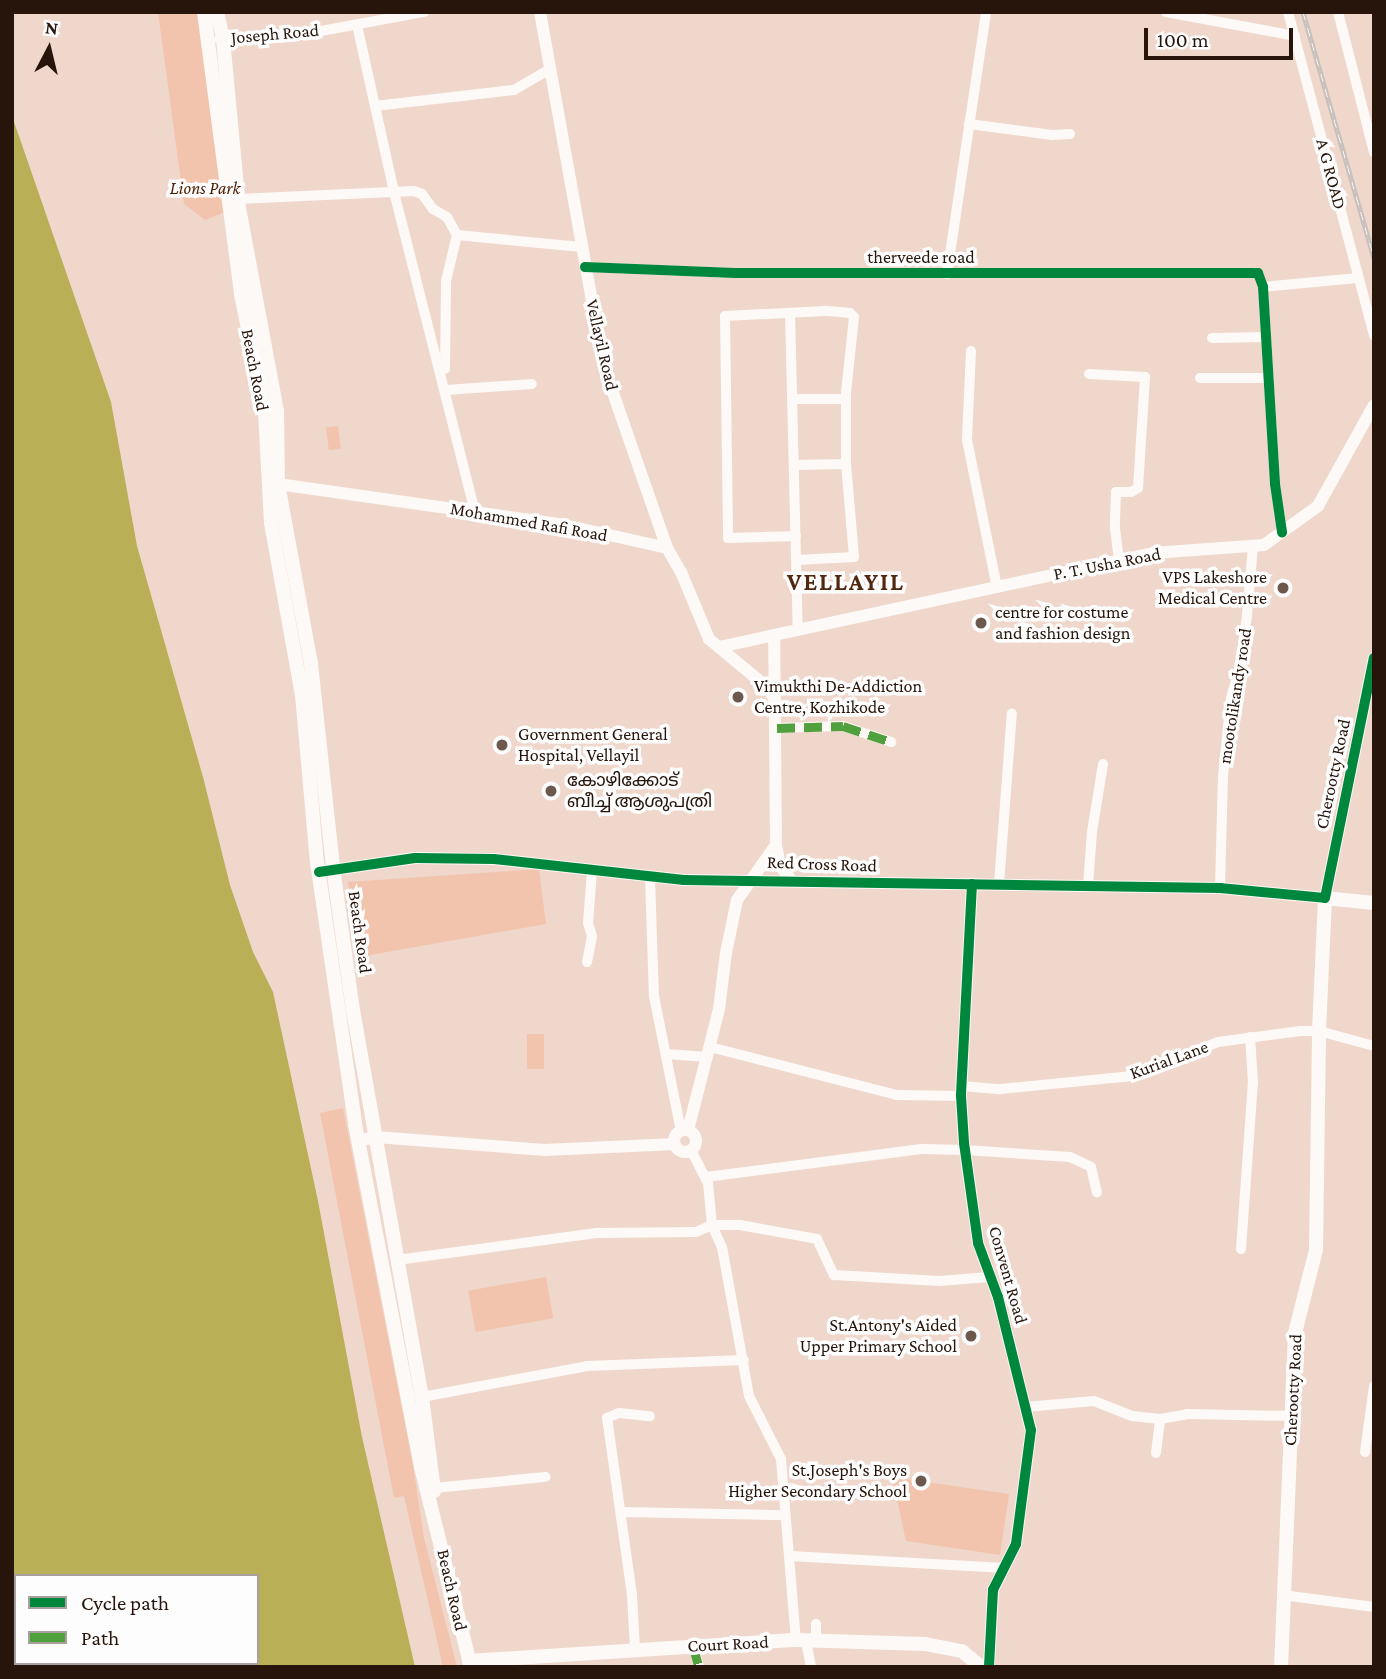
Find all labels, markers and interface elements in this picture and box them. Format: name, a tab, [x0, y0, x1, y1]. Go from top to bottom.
north arrow	[14, 14, 84, 84]
scale bar	[1148, 14, 1297, 58]
text: N	[44, 16, 59, 39]
street label: Joseph Road	[230, 19, 320, 49]
text: 100 m	[1157, 28, 1209, 52]
street label: A G ROAD	[1311, 136, 1351, 212]
park label: Lions Park	[170, 177, 240, 199]
street label: therveede road	[867, 246, 975, 268]
street label: Vellayil Road	[581, 297, 623, 393]
street label: Beach Road	[236, 327, 274, 413]
street label: Mohammed Rafi Road	[449, 498, 609, 546]
street label: P. T. Usha Road	[1052, 543, 1162, 585]
place label: VPS Lakeshore Medical Centre	[1158, 567, 1267, 610]
district label: VELLAYIL	[788, 568, 904, 596]
marker: VPS Lakeshore Medical Centre	[1273, 578, 1293, 598]
place label: centre for costume and fashion design	[995, 602, 1130, 644]
marker: centre for costume and fashion design	[973, 615, 989, 631]
street label: mootolikandy road	[1214, 627, 1256, 765]
place label: Vimukthi De-Addiction Centre, Kozhikode	[754, 676, 922, 718]
marker: Vimukthi De-Addiction Centre, Kozhikode	[728, 687, 748, 707]
street label: Cherootty Road	[1311, 717, 1355, 831]
place label: Government General Hospital, Vellayil	[518, 724, 668, 766]
marker: Government General Hospital, Vellayil	[492, 735, 512, 755]
place label: കോഴിക്കോട് ബീച്ച് ആശുപത്രി	[567, 770, 712, 812]
marker: കോഴിക്കോട് ബീച്ച് ആശുപത്രി	[541, 781, 561, 801]
street label: Red Cross Road	[767, 851, 877, 877]
street label: Beach Road	[344, 889, 376, 975]
street label: Kurial Lane	[1127, 1036, 1211, 1084]
street label: Convent Road	[984, 1224, 1032, 1326]
place label: St.Antony's Aided Upper Primary School	[800, 1315, 957, 1358]
marker: St.Antony's Aided Upper Primary School	[963, 1328, 979, 1344]
street label: Cherootty Road	[1279, 1333, 1307, 1447]
place label: St.Joseph's Boys Higher Secondary School	[728, 1460, 907, 1502]
marker: St.Joseph's Boys Higher Secondary School	[913, 1473, 929, 1489]
street label: Beach Road	[432, 1547, 472, 1633]
legend	[14, 1574, 259, 1665]
text: Cycle path	[81, 1591, 169, 1615]
text: Path	[81, 1626, 119, 1650]
street label: Court Road	[687, 1631, 769, 1657]

